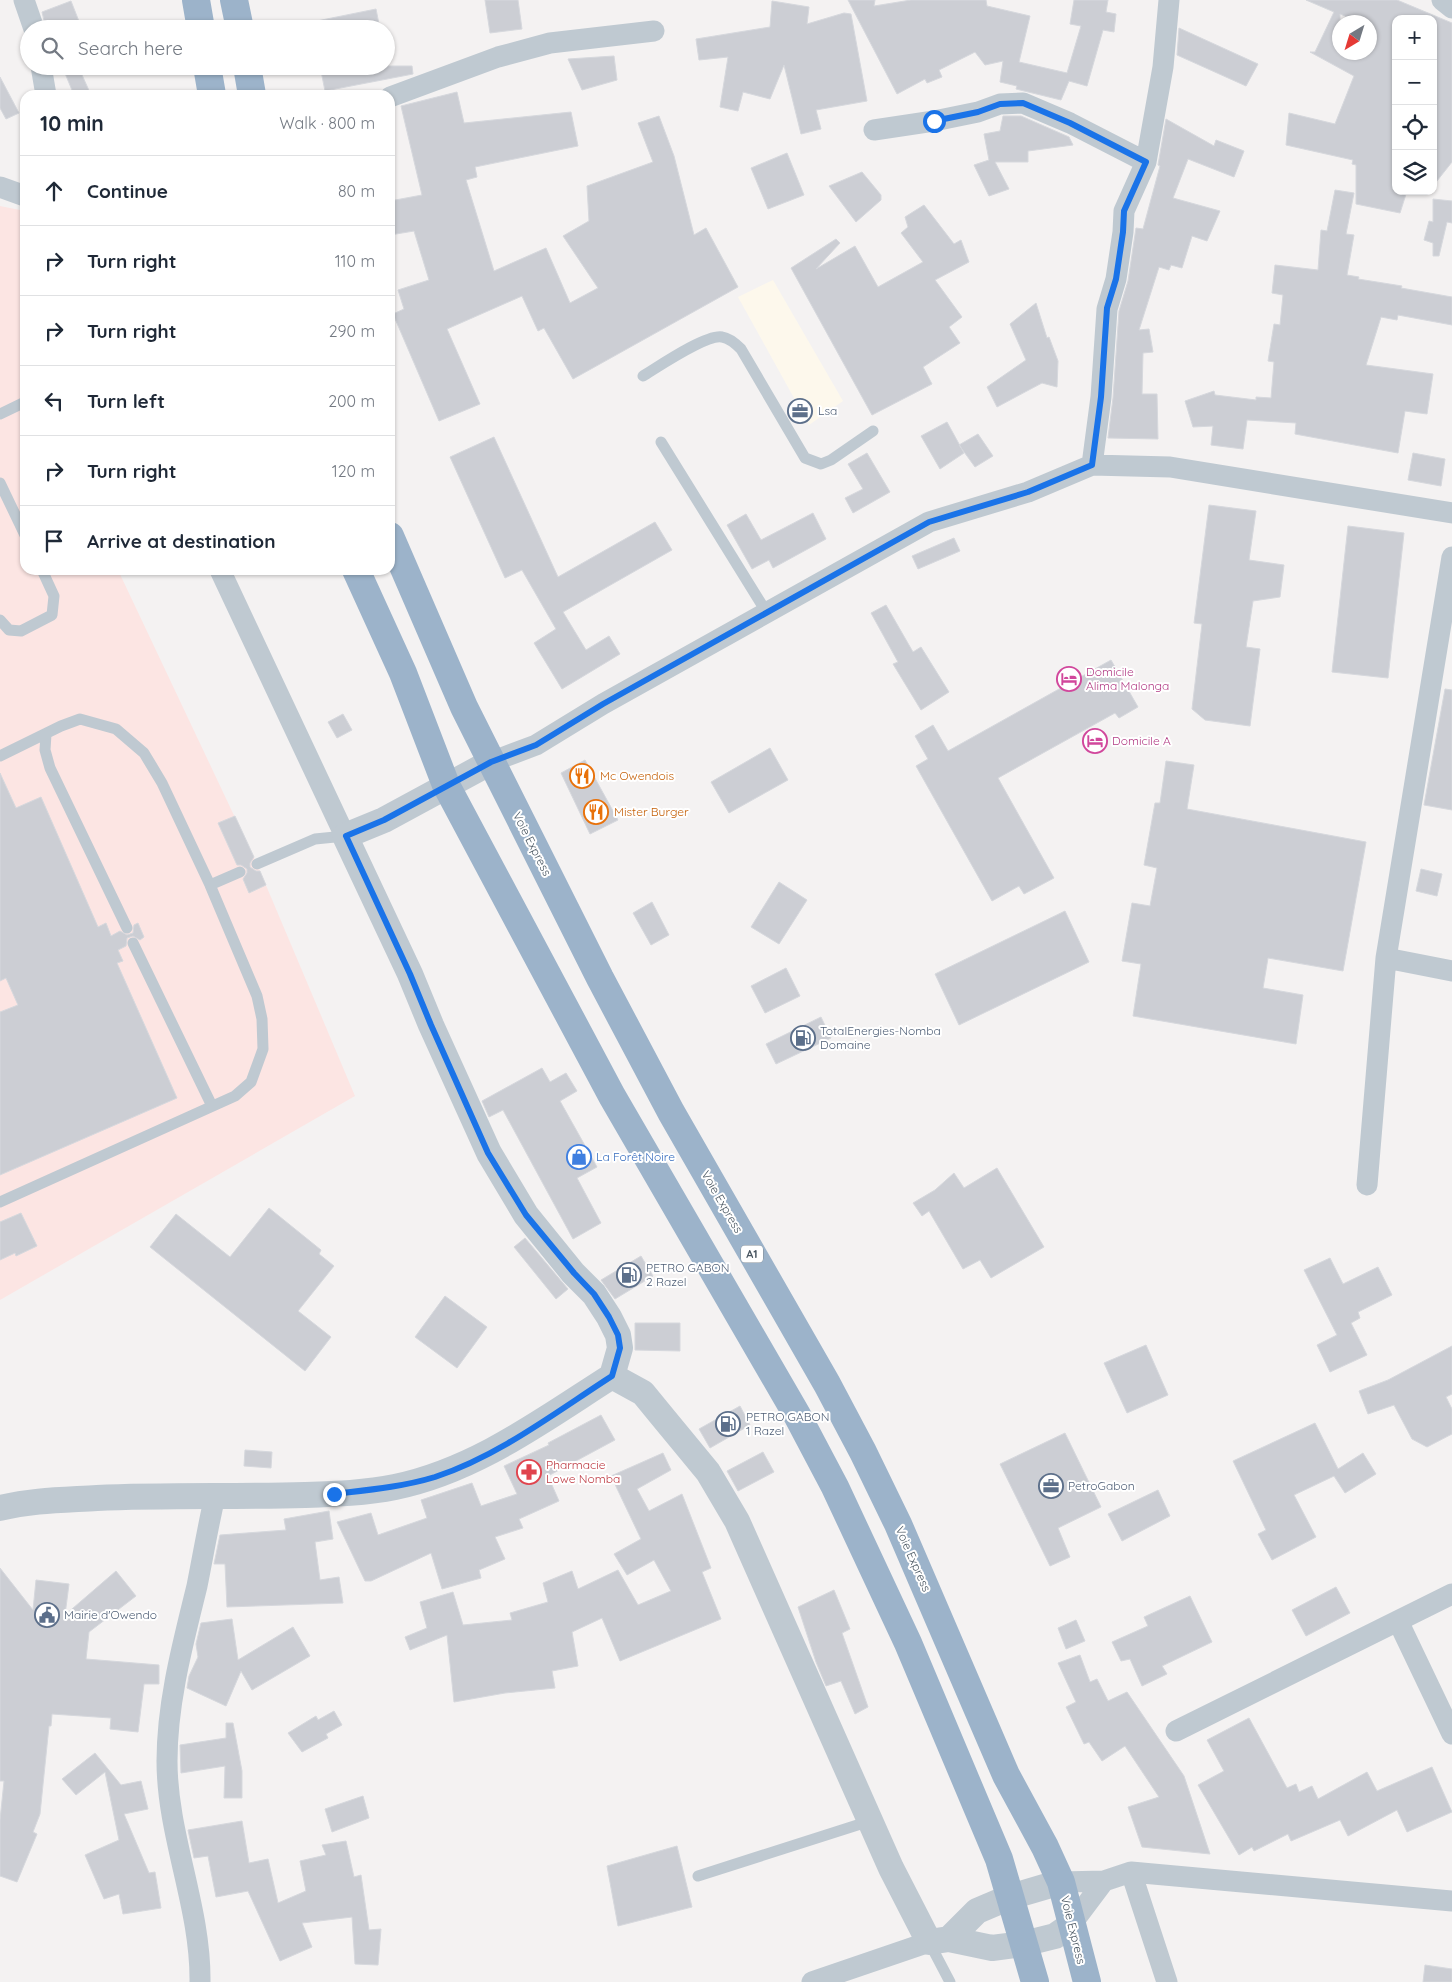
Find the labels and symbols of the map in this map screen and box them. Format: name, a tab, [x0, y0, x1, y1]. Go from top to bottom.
north arrow	[1332, 15, 1377, 60]
route start	[923, 110, 946, 133]
office icon: Lsa	[787, 398, 813, 424]
place label: Lsa	[818, 403, 837, 418]
place label: Domicile Alima Malonga	[1086, 664, 1169, 693]
hotel icon: Domicile Alima Malonga	[1056, 666, 1082, 692]
hotel icon: Domicile A	[1082, 728, 1108, 754]
place label: Domicile A	[1112, 733, 1171, 748]
restaurant icon: Mc Owendois	[569, 763, 595, 789]
place label: Mc Owendois	[600, 768, 674, 783]
restaurant icon: Mister Burger	[583, 799, 609, 825]
place label: Mister Burger	[614, 804, 689, 819]
street label: Voie Express	[510, 809, 555, 879]
place label: TotalEnergies-Nomba Domaine	[820, 1023, 941, 1052]
fuel station icon: TotalEnergies-Nomba Domaine	[790, 1025, 816, 1051]
shop icon: La Forêt Noire	[566, 1144, 592, 1170]
place label: La Forêt Noire	[596, 1149, 675, 1164]
street label: Voie Express	[698, 1168, 747, 1236]
road number: A1	[741, 1246, 763, 1262]
place label: PETRO GABON 2 Razel	[646, 1260, 729, 1289]
fuel station icon: PETRO GABON 2 Razel	[616, 1262, 642, 1288]
place label: PETRO GABON 1 Razel	[746, 1409, 829, 1438]
fuel station icon: PETRO GABON 1 Razel	[715, 1411, 741, 1437]
place label: Pharmacie Lowe Nomba	[546, 1457, 620, 1486]
pharmacy icon: Pharmacie Lowe Nomba	[516, 1459, 542, 1485]
office icon: PetroGabon	[1038, 1473, 1064, 1499]
place label: PetroGabon	[1068, 1478, 1135, 1493]
route end	[323, 1483, 346, 1506]
street label: Voie Express	[892, 1524, 935, 1594]
public building icon: Mairie d'Owendo	[34, 1602, 60, 1628]
place label: Mairie d'Owendo	[64, 1607, 157, 1622]
street label: Voie Express	[1058, 1894, 1089, 1966]

